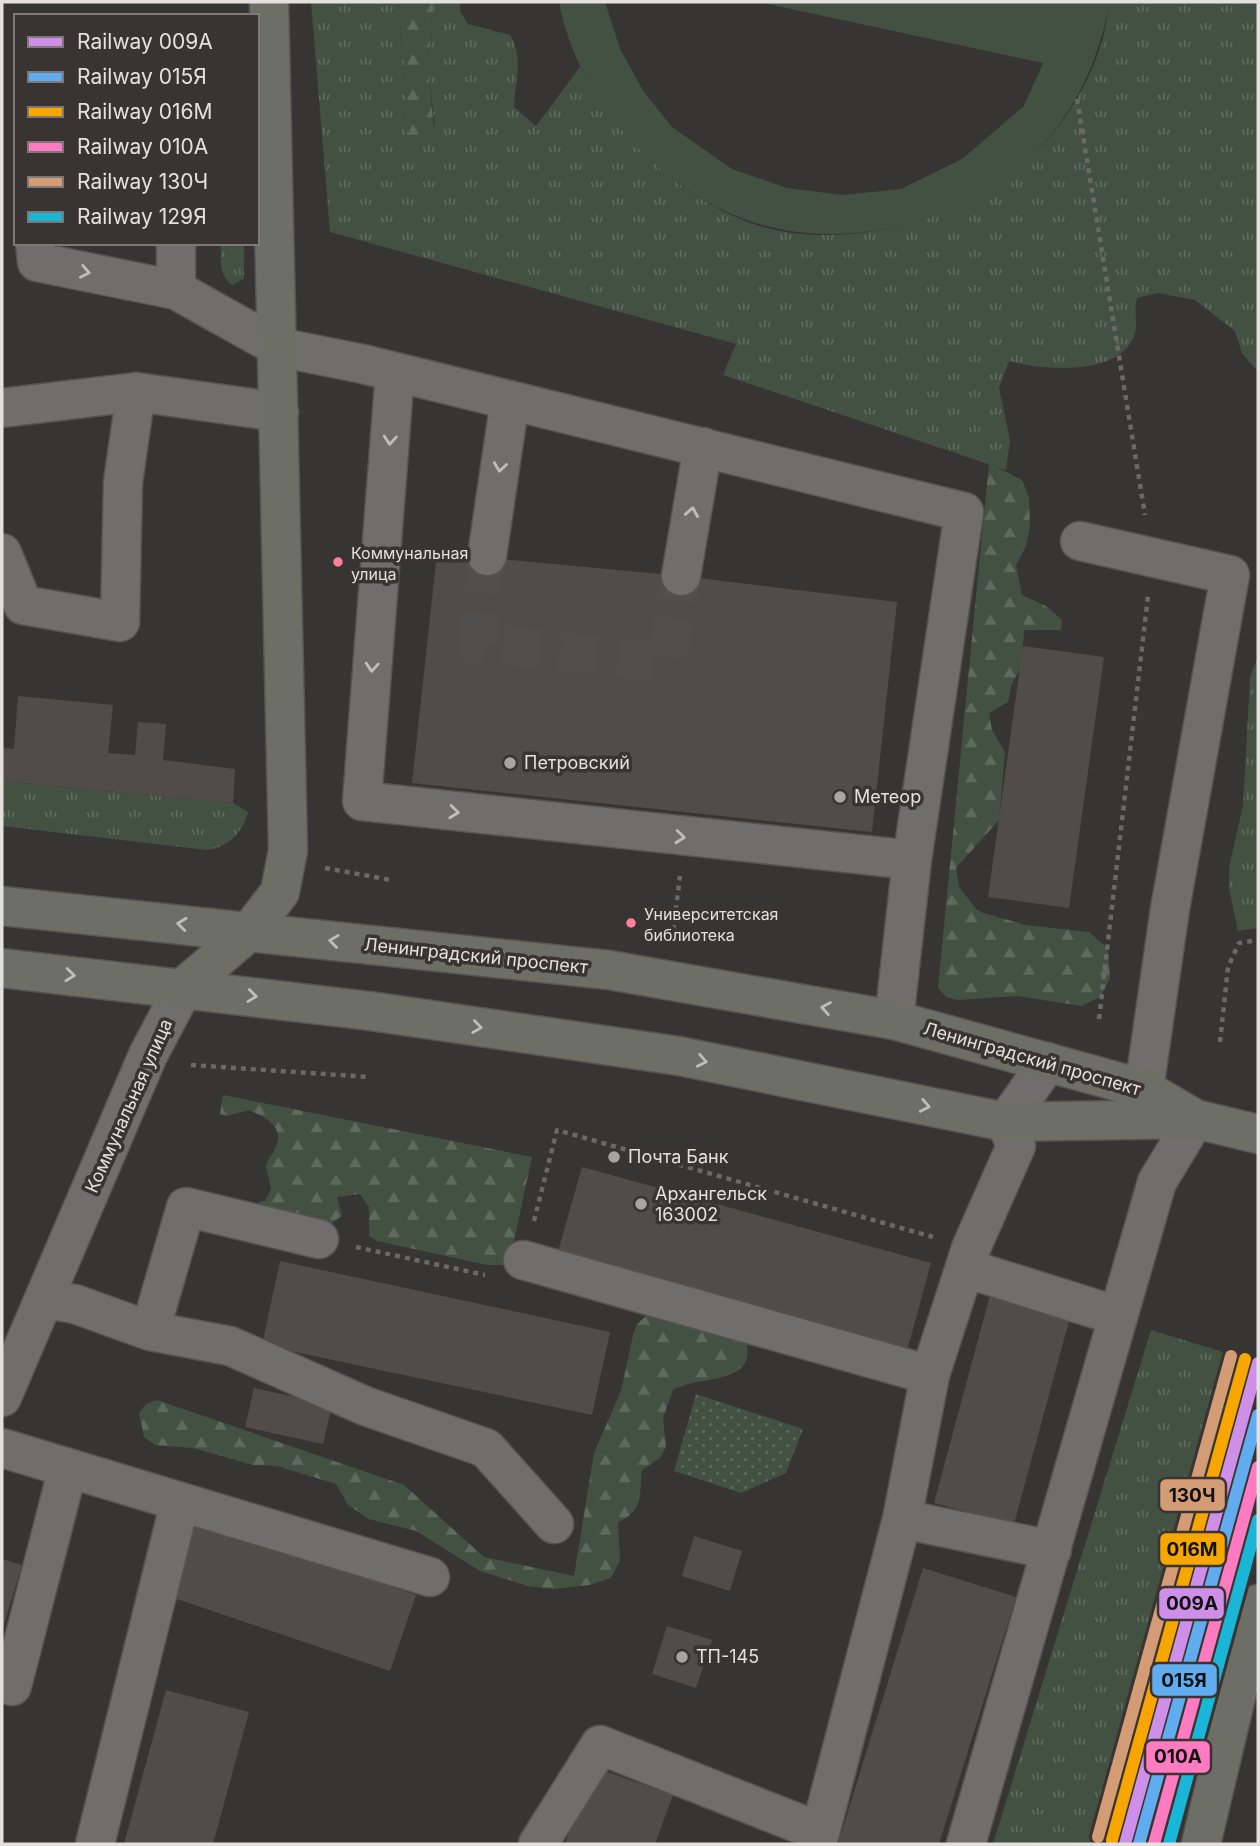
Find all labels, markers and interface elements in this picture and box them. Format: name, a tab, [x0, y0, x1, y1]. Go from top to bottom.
legend	[14, 14, 259, 245]
text: Railway 009А	[77, 29, 213, 54]
text: Railway 015Я	[77, 64, 207, 89]
text: Railway 016М	[77, 99, 213, 124]
text: Railway 010А	[77, 134, 208, 159]
text: Railway 130Ч	[77, 169, 208, 194]
text: Railway 129Я	[77, 204, 207, 229]
one-way arrow	[79, 263, 91, 278]
one-way arrow	[383, 435, 398, 446]
one-way arrow	[493, 462, 508, 473]
one-way arrow	[684, 506, 699, 518]
place label: Коммунальная улица	[351, 543, 468, 584]
marker: Коммунальная улица	[331, 555, 345, 569]
one-way arrow	[365, 662, 380, 673]
place label: Петровский	[524, 752, 630, 773]
marker: Петровский	[502, 755, 518, 771]
place label: Метеор	[854, 786, 921, 807]
marker: Метеор	[832, 789, 848, 805]
one-way arrow	[448, 804, 460, 819]
one-way arrow	[675, 829, 686, 844]
place label: Университетская библиотека	[644, 904, 778, 945]
marker: Университетская библиотека	[624, 916, 638, 930]
one-way arrow	[177, 917, 188, 932]
street label: Ленинградский проспект	[363, 933, 590, 978]
one-way arrow	[328, 934, 340, 949]
one-way arrow	[64, 967, 75, 982]
one-way arrow	[246, 988, 258, 1003]
one-way arrow	[820, 1001, 832, 1016]
street label: Коммунальная улица	[81, 1016, 176, 1196]
street label: Ленинградский проспект	[921, 1017, 1144, 1100]
one-way arrow	[471, 1019, 483, 1034]
one-way arrow	[696, 1053, 708, 1068]
one-way arrow	[919, 1098, 931, 1113]
place label: Почта Банк	[628, 1146, 729, 1167]
marker: Почта Банк	[606, 1149, 622, 1165]
place label: Архангельск 163002	[655, 1183, 767, 1225]
marker: Архангельск 163002	[633, 1196, 649, 1212]
line badge: 130Ч	[1159, 1478, 1226, 1512]
text: 130Ч	[1169, 1484, 1215, 1507]
line badge: 016М	[1159, 1532, 1226, 1566]
text: 016М	[1166, 1538, 1218, 1561]
line badge: 009А	[1158, 1587, 1225, 1620]
text: 009А	[1166, 1592, 1218, 1615]
place label: ТП-145	[696, 1646, 759, 1667]
marker: ТП-145	[674, 1649, 690, 1665]
line badge: 015Я	[1151, 1663, 1218, 1697]
text: 015Я	[1161, 1669, 1207, 1692]
line badge: 010А	[1145, 1740, 1211, 1774]
text: 010А	[1154, 1745, 1202, 1768]

